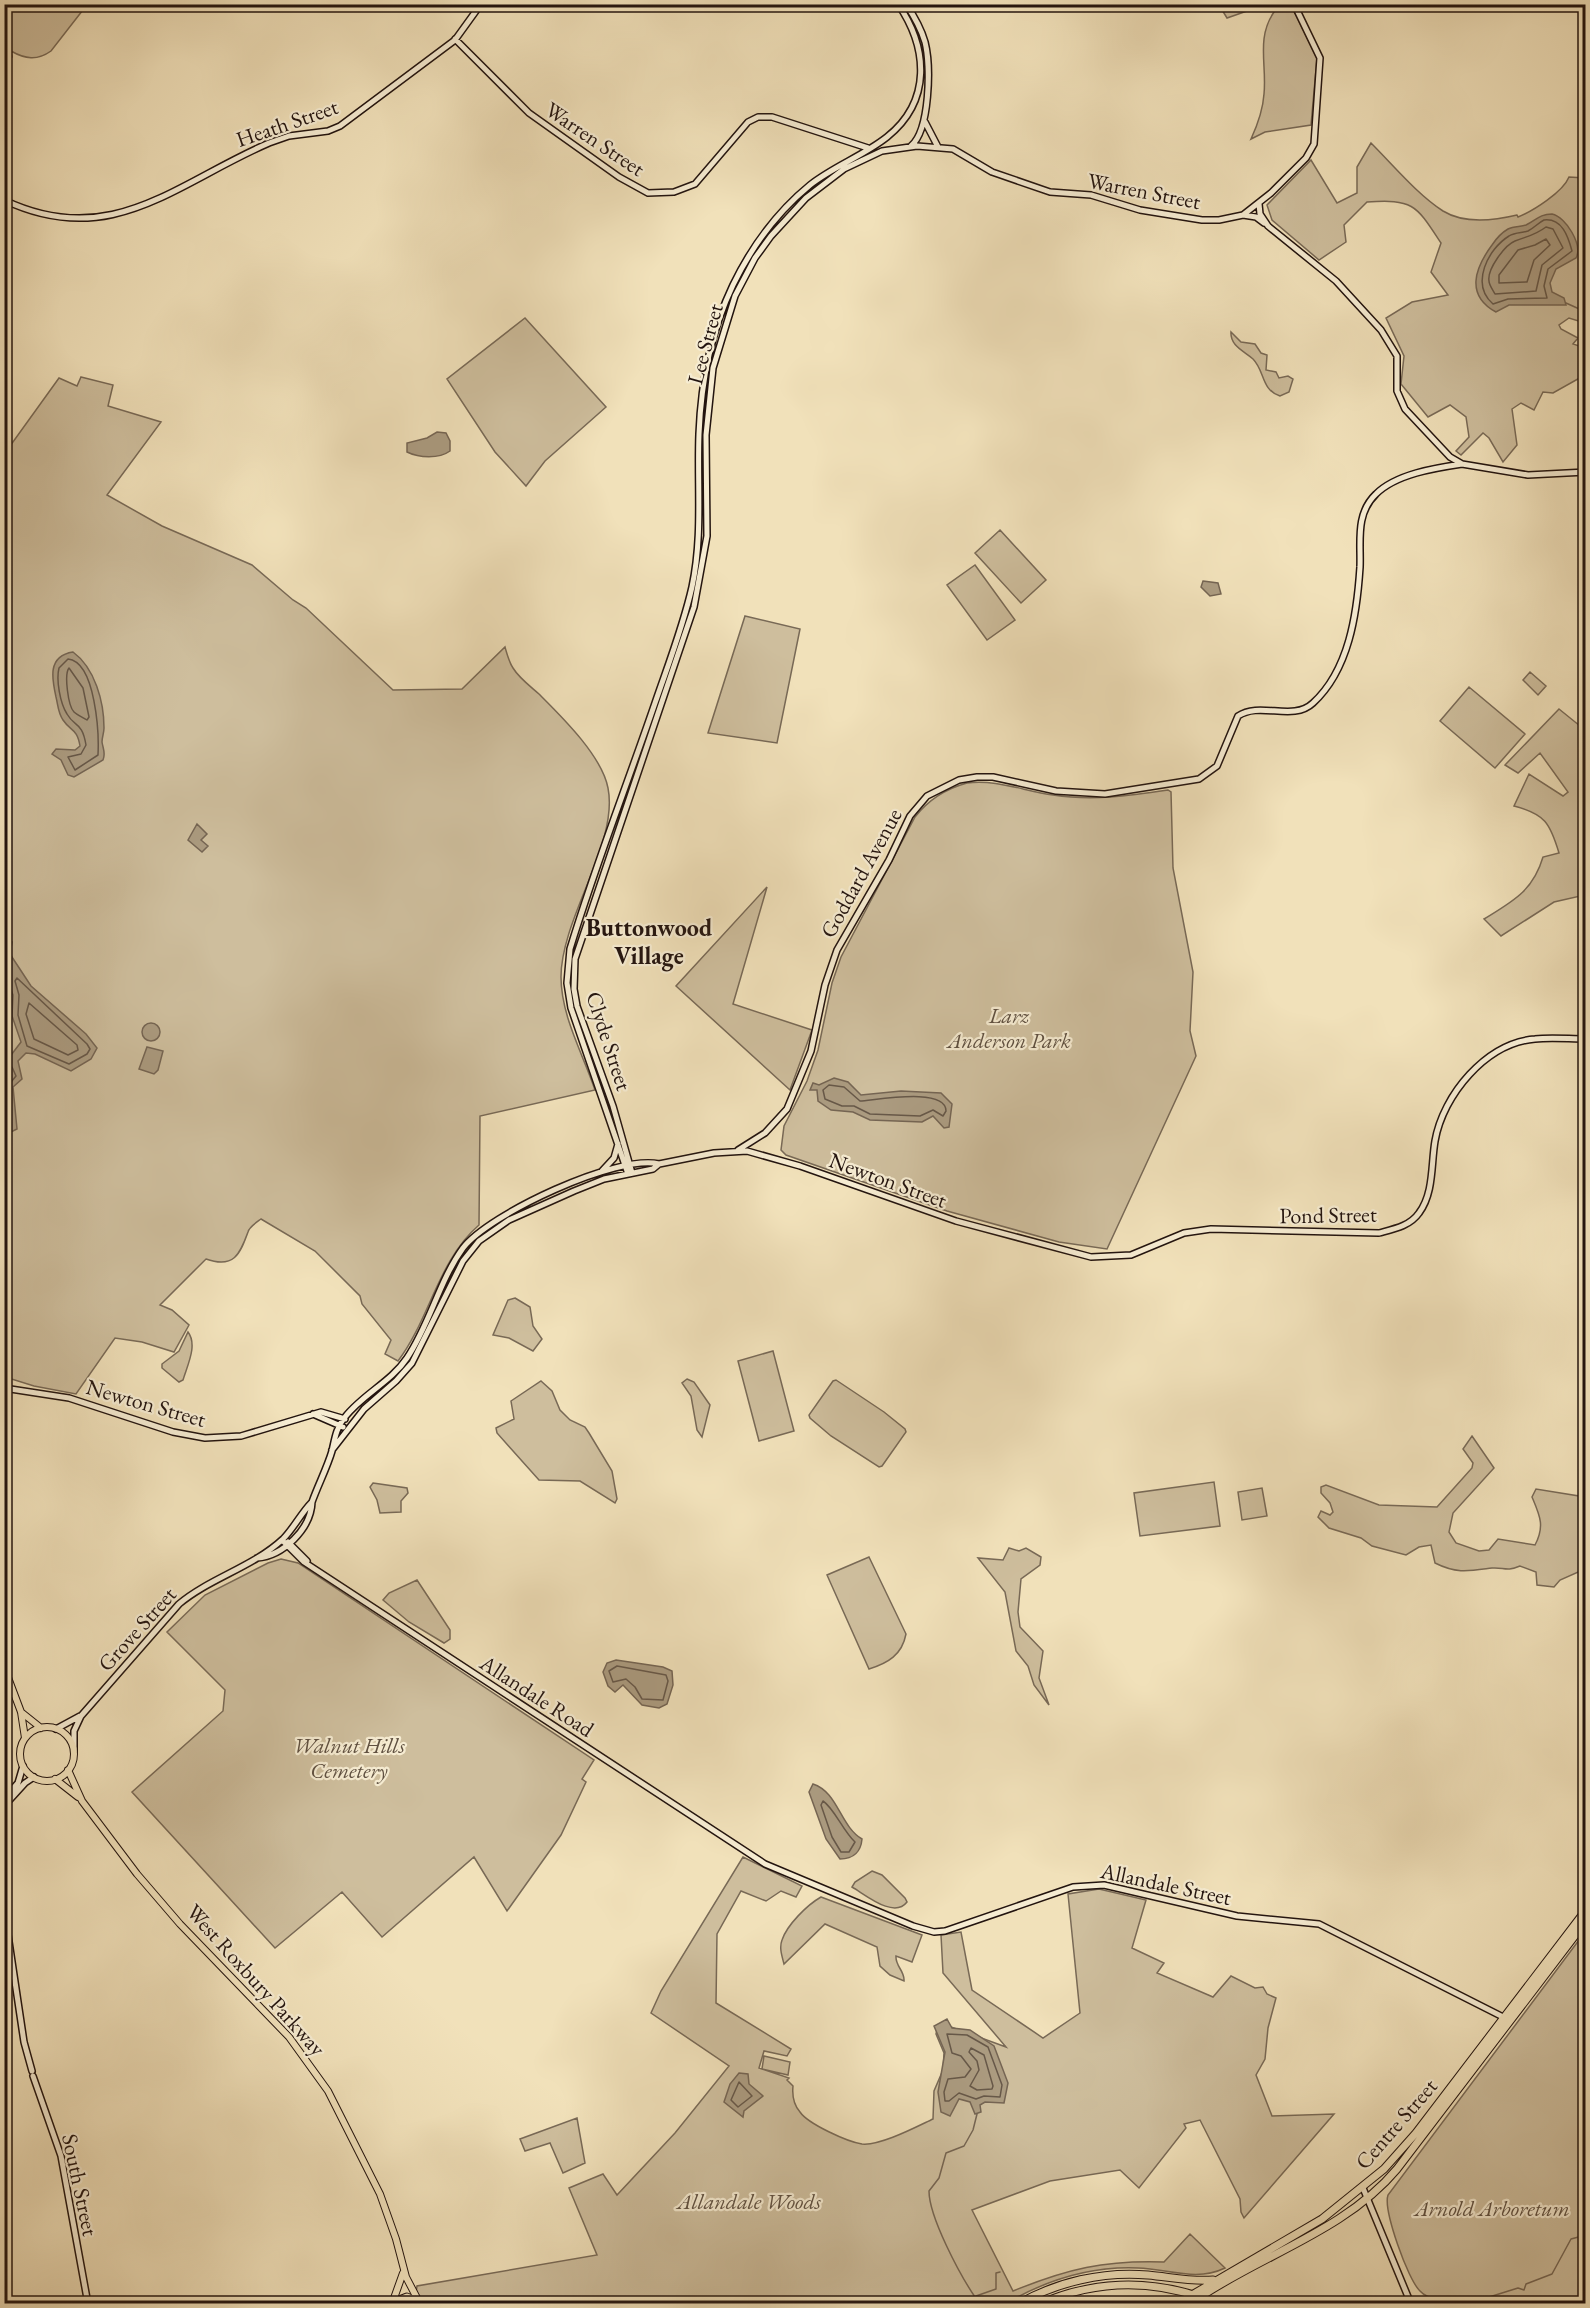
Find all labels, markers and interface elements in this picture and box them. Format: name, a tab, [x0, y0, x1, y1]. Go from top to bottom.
street label: Heath Street	[232, 92, 342, 154]
street label: Warren Street	[539, 95, 651, 183]
street label: Warren Street	[1085, 166, 1203, 216]
street label: Lee Street	[680, 300, 730, 388]
street label: Goddard Avenue	[813, 803, 909, 943]
district label: Buttonwood Village	[586, 912, 713, 972]
street label: Clyde Street	[579, 988, 639, 1094]
park label: Larz Anderson Park	[945, 1001, 1071, 1055]
street label: Newton Street	[825, 1145, 951, 1215]
street label: Pond Street	[1279, 1200, 1377, 1230]
street label: Newton Street	[83, 1372, 209, 1434]
street label: Grove Street	[91, 1580, 183, 1677]
street label: Allandale Road	[474, 1648, 600, 1744]
park label: Walnut Hills Cemetery	[293, 1731, 406, 1785]
street label: Allandale Street	[1097, 1856, 1234, 1912]
street label: West Roxbury Parkway	[180, 1898, 332, 2062]
street label: Centre Street	[1349, 2072, 1444, 2176]
street label: South Street	[55, 2131, 105, 2239]
park label: Allandale Woods	[675, 2187, 822, 2216]
park label: Arnold Arboretum	[1412, 2194, 1570, 2223]

